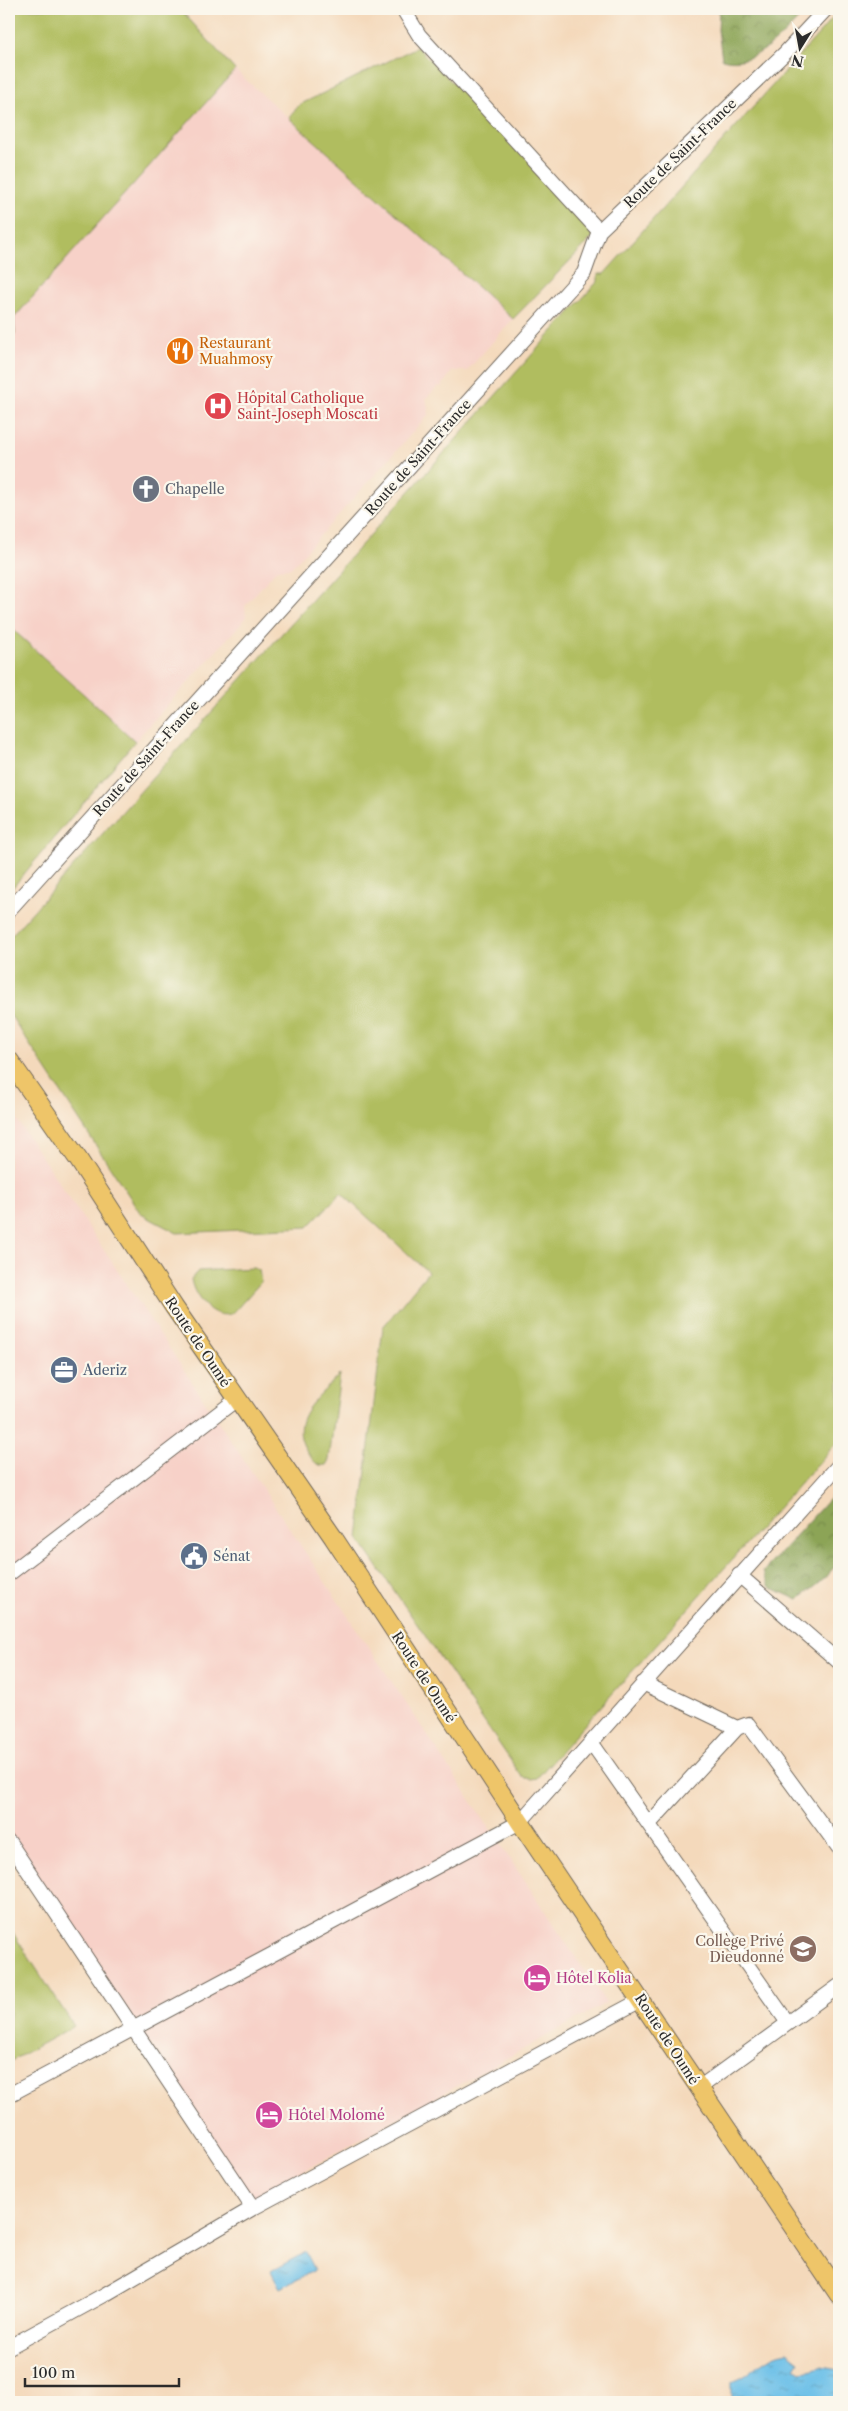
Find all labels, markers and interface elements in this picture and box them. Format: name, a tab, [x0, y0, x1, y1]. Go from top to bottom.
north arrow	[776, 22, 826, 72]
text: N	[790, 51, 805, 71]
street label: Route de Saint-France	[620, 94, 740, 212]
place label: Restaurant Muahmosy	[199, 334, 273, 368]
restaurant icon: Restaurant Muahmosy	[165, 336, 195, 366]
place label: Hôpital Catholique Saint-Joseph Moscati	[237, 389, 378, 423]
hospital icon: Hôpital Catholique Saint-Joseph Moscati	[203, 391, 233, 421]
street label: Route de Saint-France	[361, 395, 475, 519]
church icon: Chapelle	[131, 474, 161, 504]
place label: Chapelle	[165, 480, 225, 498]
street label: Route de Saint-France	[89, 696, 203, 820]
street label: Route de Oumé	[161, 1293, 235, 1391]
office icon: Aderiz	[49, 1355, 79, 1385]
place label: Aderiz	[82, 1361, 127, 1379]
public building icon: Sénat	[179, 1541, 209, 1571]
place label: Sénat	[213, 1547, 250, 1565]
street label: Route de Oumé	[388, 1628, 460, 1726]
place label: Collège Privé Dieudonné	[695, 1932, 784, 1966]
school or university icon: Collège Privé Dieudonné	[788, 1934, 818, 1964]
hotel icon: Hôtel Kolia	[522, 1963, 552, 1993]
place label: Hôtel Kolia	[556, 1969, 632, 1987]
street label: Route de Oumé	[631, 1990, 703, 2088]
hotel icon: Hôtel Molomé	[254, 2100, 284, 2130]
place label: Hôtel Molomé	[288, 2106, 385, 2124]
scale bar	[25, 2356, 179, 2388]
text: 100 m	[32, 2363, 75, 2382]

